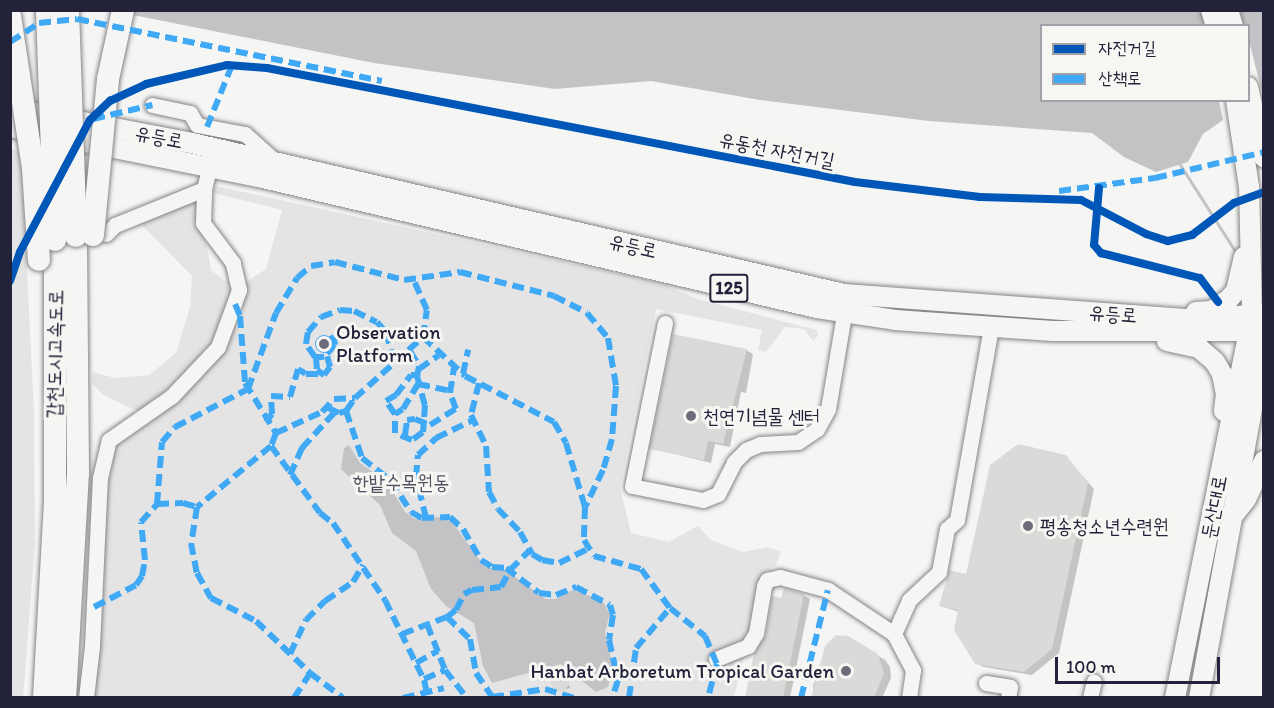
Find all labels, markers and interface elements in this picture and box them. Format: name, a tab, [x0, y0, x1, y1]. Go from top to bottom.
legend	[1040, 24, 1250, 102]
text: 자전거길	[1098, 37, 1156, 59]
text: 산책로	[1098, 67, 1141, 89]
street label: 유등로	[133, 121, 185, 153]
street label: 유동천 자전거길	[717, 127, 837, 173]
street label: 유등로	[607, 229, 659, 263]
road number: 125	[708, 273, 750, 303]
street label: 갑천도시고속도로	[42, 289, 68, 419]
street label: 유등로	[1088, 300, 1138, 328]
place label: Observation Platform	[336, 320, 441, 367]
marker: Observation Platform	[317, 337, 331, 351]
place label: 천연기념물 센터	[703, 404, 820, 428]
marker: 천연기념물 센터	[684, 409, 698, 423]
park label: 한밭수목원동	[353, 470, 449, 494]
street label: 둔산대로	[1196, 473, 1232, 541]
place label: 평송청소년수련원	[1040, 514, 1169, 538]
marker: 평송청소년수련원	[1021, 519, 1035, 533]
scale bar	[1058, 645, 1223, 683]
text: 100 m	[1066, 656, 1116, 678]
place label: Hanbat Arboretum Tropical Garden	[532, 659, 834, 683]
marker: Hanbat Arboretum Tropical Garden	[839, 664, 853, 678]

